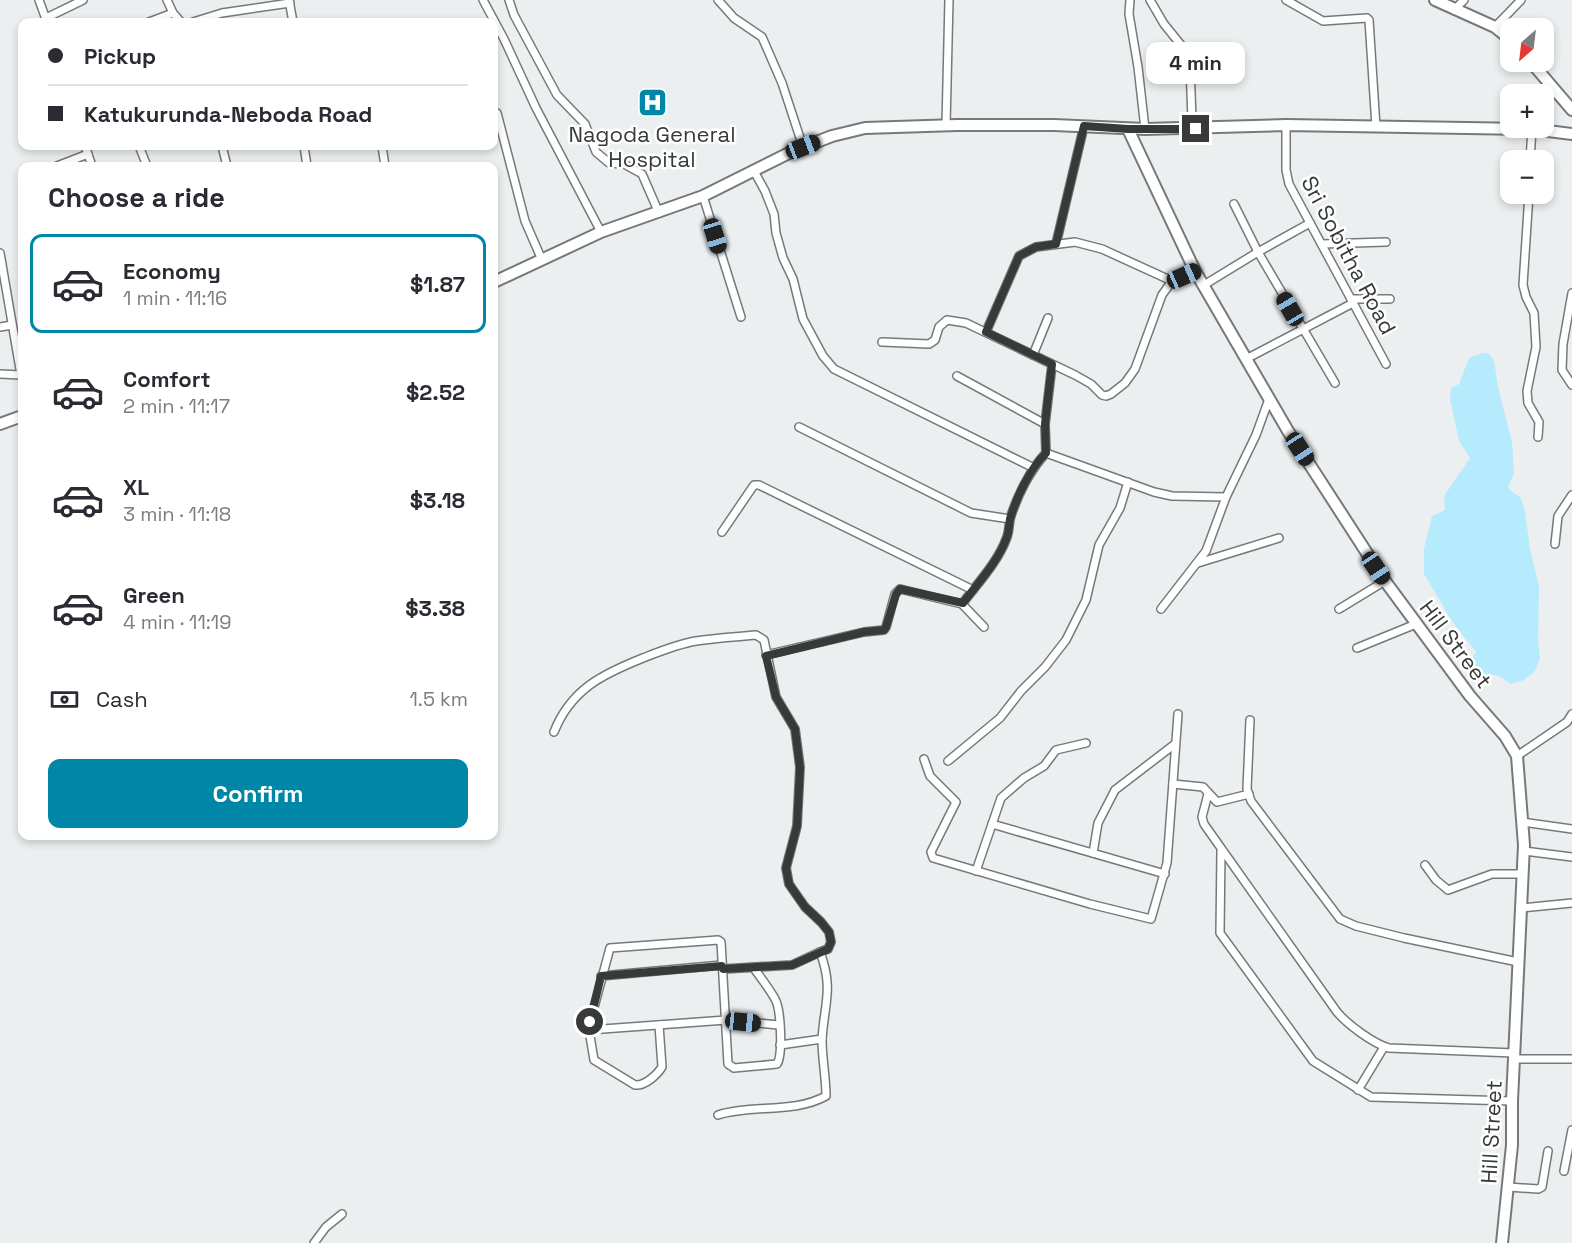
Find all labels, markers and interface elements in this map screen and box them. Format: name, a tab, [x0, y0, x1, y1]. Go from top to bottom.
north arrow	[1500, 18, 1554, 72]
map controls	[1500, 18, 1554, 204]
text: Pickup	[84, 42, 156, 70]
callout: 4 min	[1146, 42, 1246, 84]
text: 4 min	[1169, 50, 1222, 76]
button: +	[1500, 84, 1554, 138]
hospital icon: Nagoda General Hospital	[636, 86, 668, 118]
text: Katukurunda-Neboda Road	[84, 100, 372, 128]
route end	[1182, 115, 1209, 142]
place label: Nagoda General Hospital	[568, 120, 736, 173]
car	[783, 132, 823, 162]
button: −	[1500, 150, 1554, 204]
street label: Sri Sobitha Road	[1295, 171, 1403, 339]
text: Choose a ride	[48, 180, 225, 215]
car	[701, 216, 729, 256]
icon: car	[51, 257, 105, 311]
text: Economy	[123, 257, 221, 285]
car	[1164, 260, 1204, 292]
text: $1.87	[410, 270, 465, 298]
text: 1 min · 11:16	[123, 285, 227, 311]
car	[1273, 289, 1307, 329]
icon: car	[51, 365, 105, 419]
text: Comfort	[123, 365, 211, 393]
text: $2.52	[406, 378, 465, 406]
text: 2 min · 11:17	[123, 393, 230, 419]
car	[1283, 429, 1317, 469]
icon: car	[51, 473, 105, 527]
text: XL	[123, 473, 149, 501]
text: $3.18	[410, 486, 465, 514]
text: 3 min · 11:18	[123, 501, 231, 527]
car	[1358, 548, 1394, 588]
icon: car	[51, 581, 105, 635]
text: Green	[123, 581, 185, 609]
text: $3.38	[405, 594, 465, 622]
street label: Hill Street	[1414, 594, 1498, 694]
text: 4 min · 11:19	[123, 609, 231, 635]
icon: cash	[48, 683, 81, 716]
text: Cash	[96, 685, 148, 713]
text: 1.5 km	[410, 686, 468, 712]
button: Confirm	[48, 759, 468, 828]
route start	[576, 1008, 603, 1035]
car	[724, 1011, 762, 1033]
street label: Hill Street	[1474, 1080, 1508, 1184]

